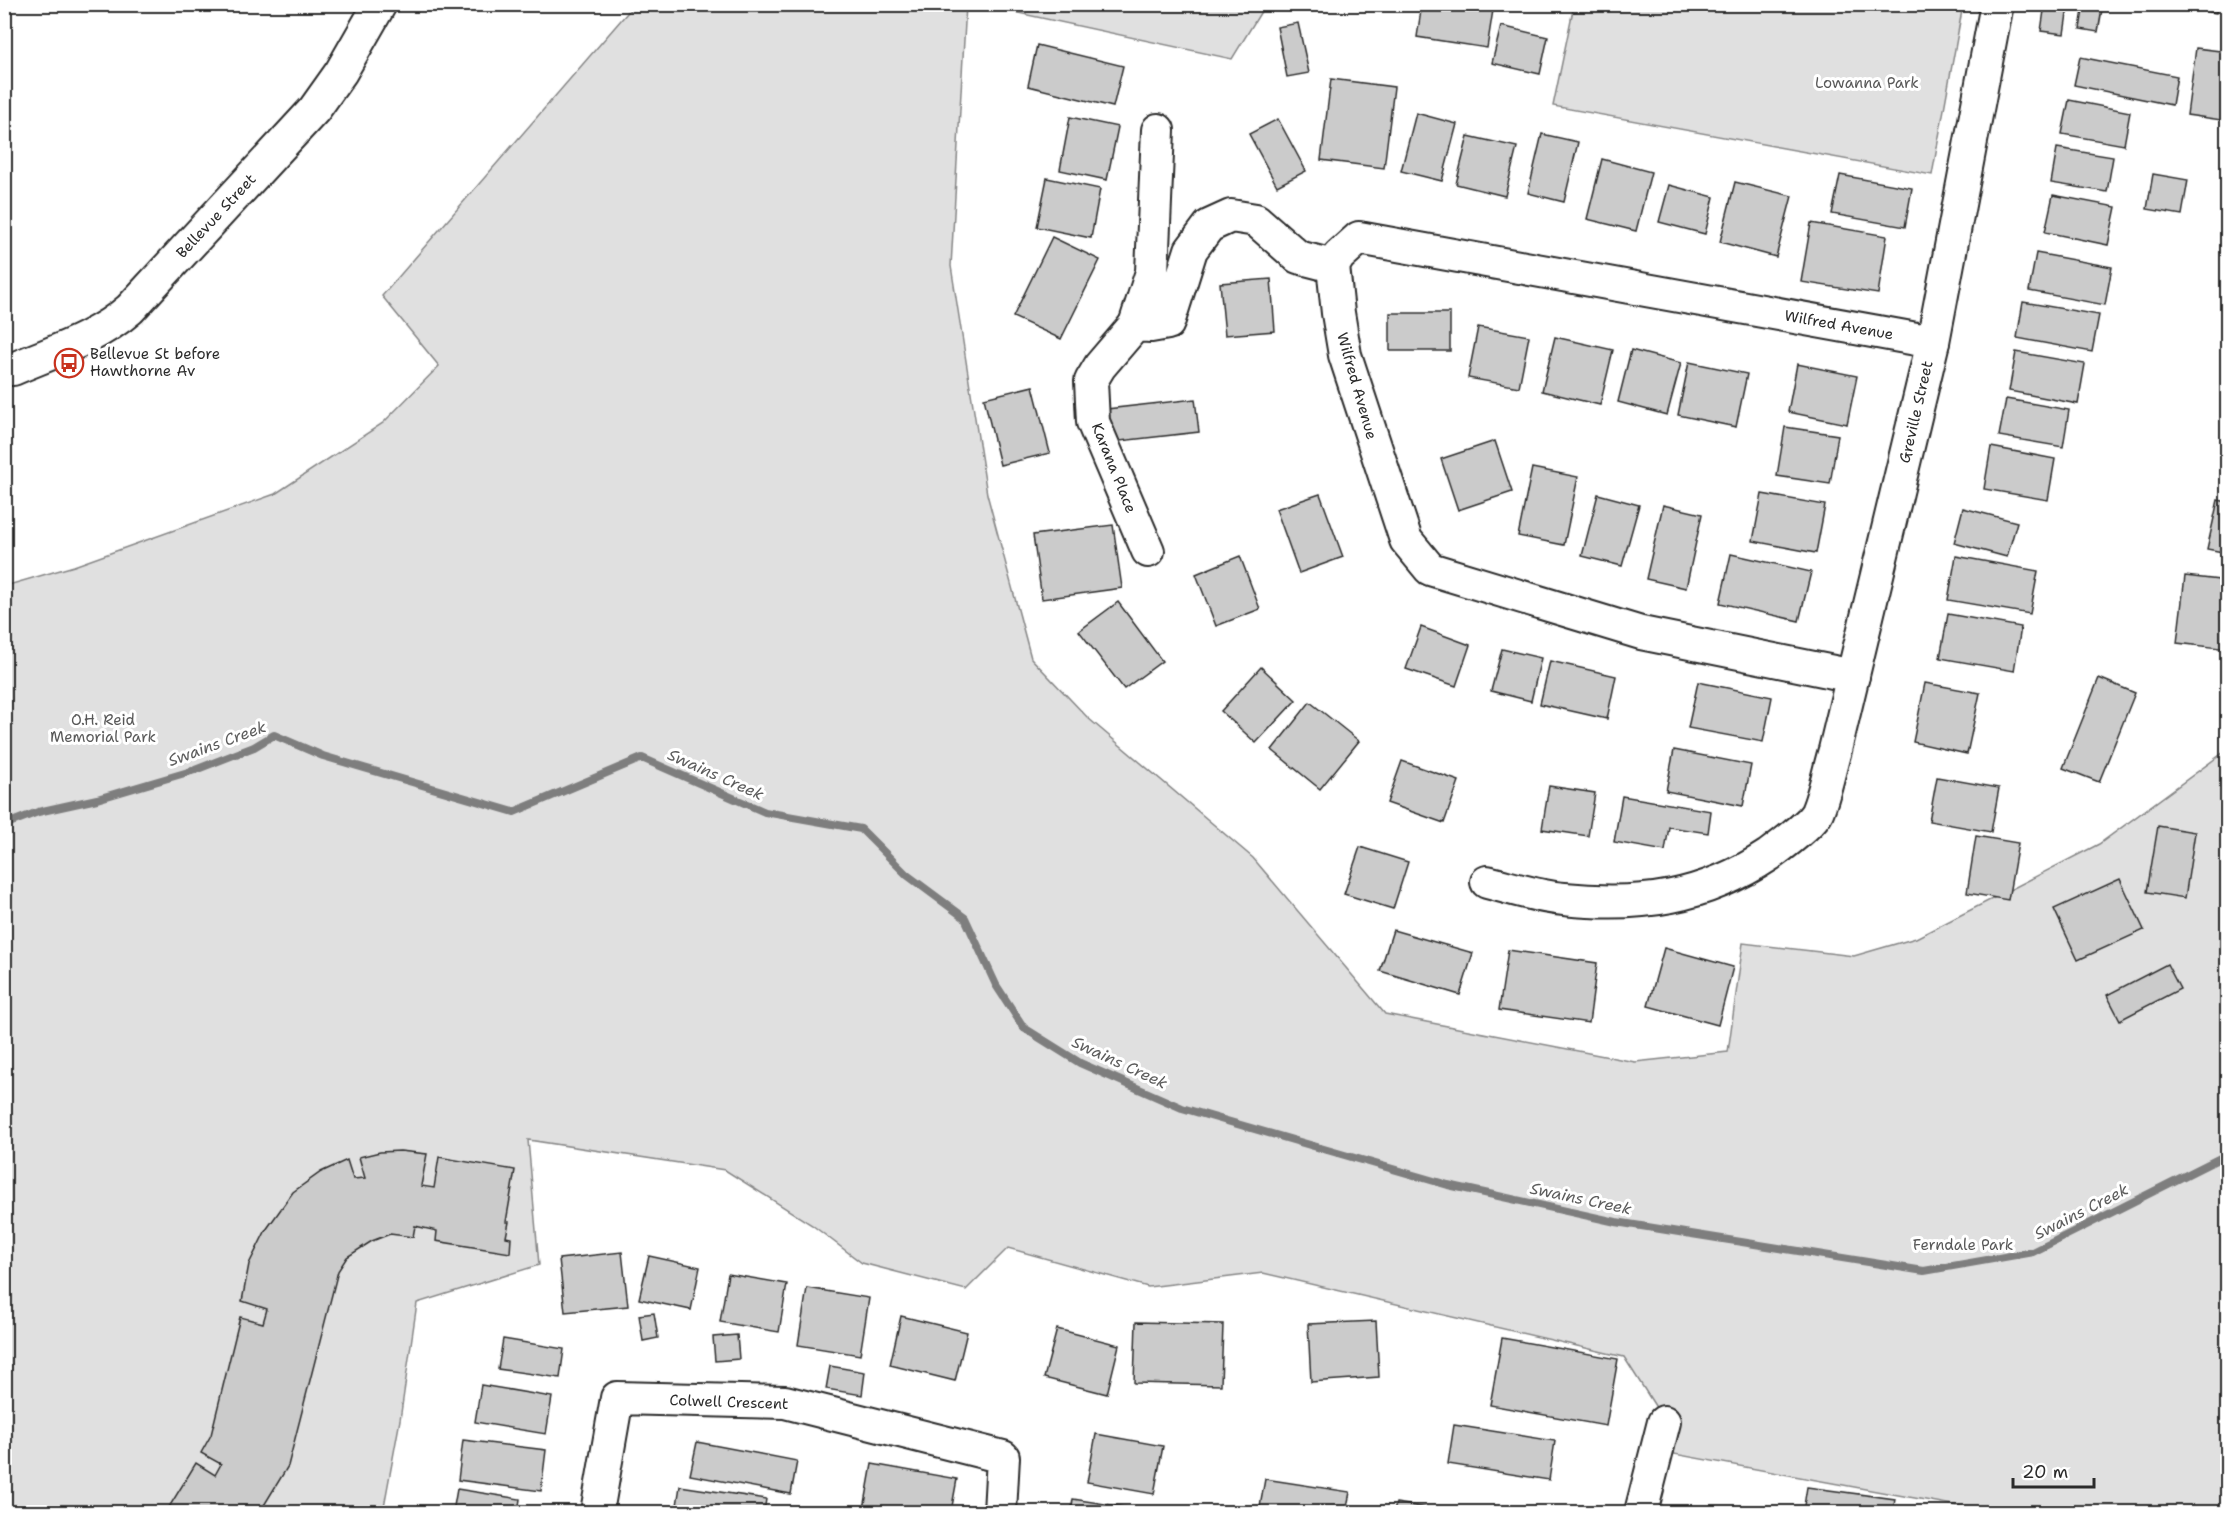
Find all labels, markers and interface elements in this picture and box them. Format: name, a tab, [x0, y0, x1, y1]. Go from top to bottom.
park label: Lowanna Park	[1815, 73, 1919, 93]
street label: Bellevue Street	[172, 169, 260, 263]
street label: Wilfred Avenue	[1783, 306, 1895, 344]
street label: Wilfred Avenue	[1332, 330, 1382, 442]
place label: Bellevue St before Hawthorne Av	[90, 344, 220, 381]
bus stop icon: Bellevue St before Hawthorne Av	[53, 347, 85, 379]
street label: Greville Street	[1895, 359, 1937, 465]
street label: Karana Place	[1087, 420, 1141, 516]
park label: O.H. Reid Memorial Park	[50, 710, 156, 747]
water label: Swains Creek	[165, 716, 269, 771]
water label: Swains Creek	[664, 744, 767, 805]
water label: Swains Creek	[1069, 1031, 1171, 1094]
water label: Swains Creek	[1528, 1177, 1634, 1219]
water label: Swains Creek	[2031, 1179, 2132, 1244]
park label: Ferndale Park	[1913, 1235, 2013, 1255]
street label: Colwell Crescent	[669, 1390, 789, 1414]
scale bar	[2013, 1451, 2094, 1489]
text: 20 m	[2022, 1460, 2068, 1484]

